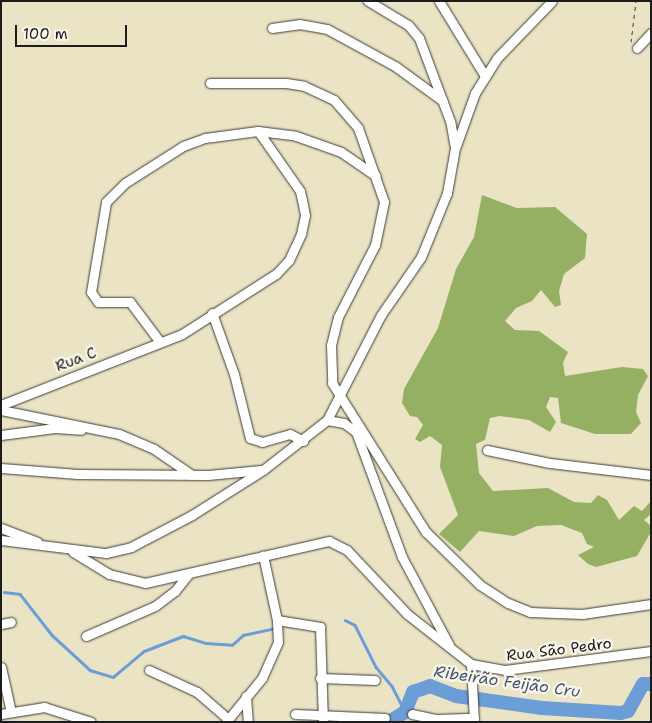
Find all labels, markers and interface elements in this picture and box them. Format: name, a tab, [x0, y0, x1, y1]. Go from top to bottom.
scale bar	[18, 15, 130, 47]
text: 100 m	[23, 24, 68, 44]
street label: Rua C	[53, 344, 99, 376]
street label: Rua São Pedro	[505, 635, 613, 665]
water label: Ribeirão Feijão Cru	[433, 662, 581, 702]

